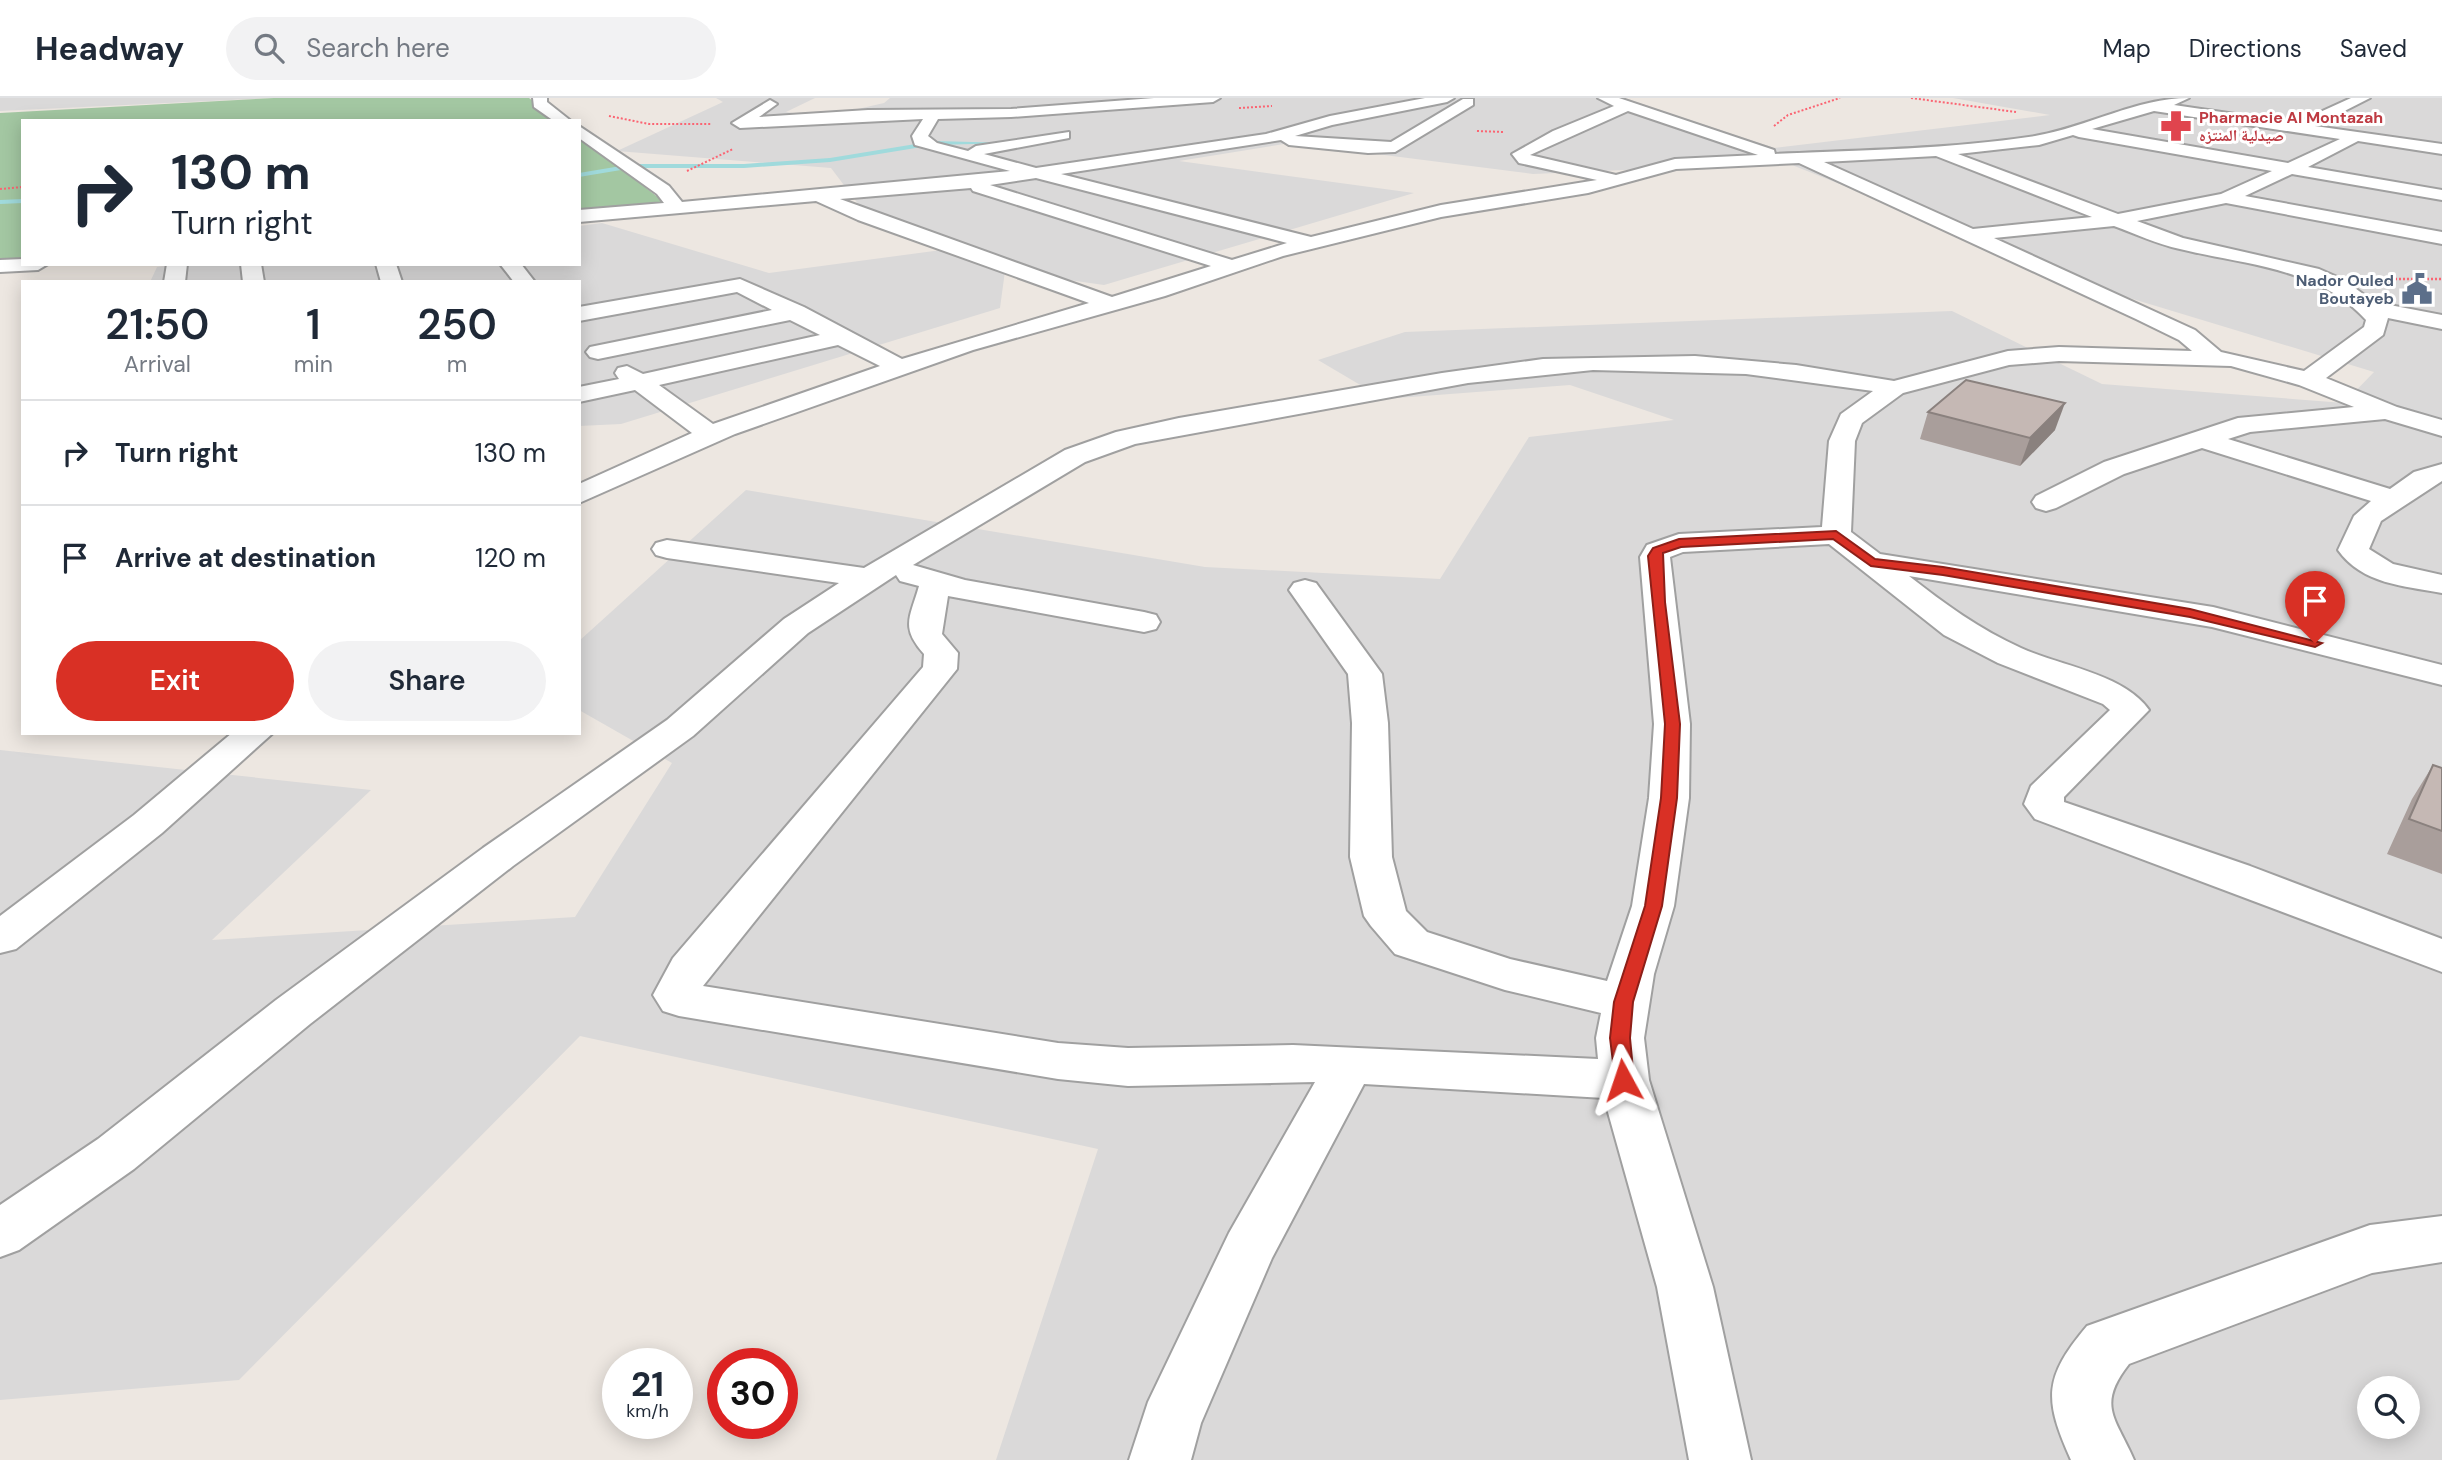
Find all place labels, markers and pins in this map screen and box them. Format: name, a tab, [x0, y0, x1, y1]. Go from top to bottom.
place label: Pharmacie Al Montazah صيدلية المنتزه	[2199, 107, 2383, 146]
pharmacy icon: Pharmacie Al Montazah صيدلية المنتزه	[2159, 109, 2193, 143]
place label: Nador Ouled Boutayeb	[2296, 270, 2394, 309]
public building icon: Nador Ouled Boutayeb	[2400, 272, 2434, 306]
pin	[2285, 571, 2345, 643]

